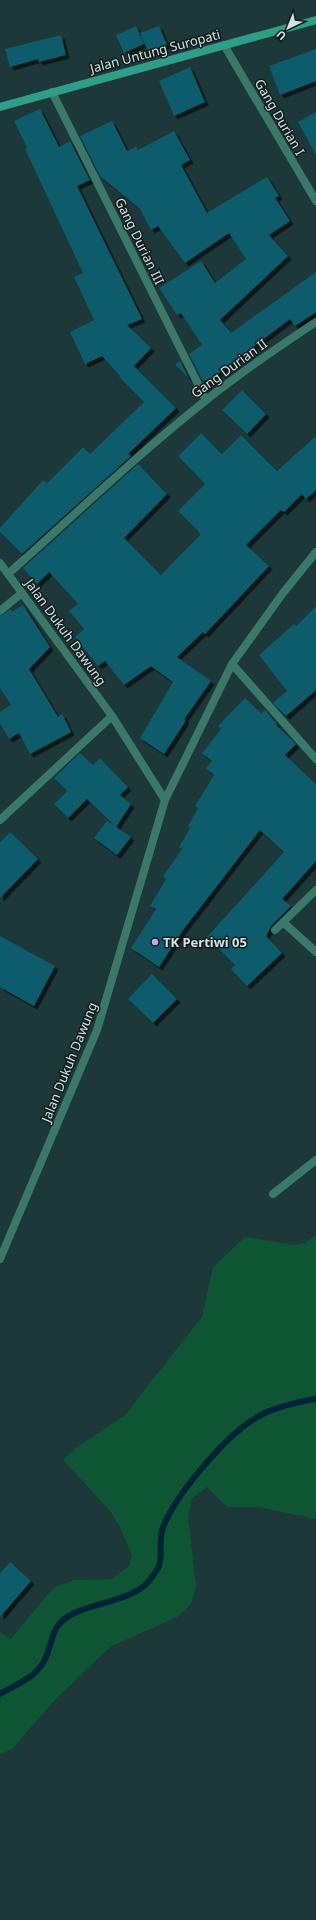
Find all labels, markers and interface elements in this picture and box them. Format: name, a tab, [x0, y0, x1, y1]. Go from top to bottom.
north arrow	[268, 8, 308, 48]
street label: Jalan Untung Suropati	[86, 25, 222, 78]
text: U	[273, 27, 289, 44]
street label: Gang Durian I	[251, 75, 309, 159]
street label: Gang Durian III	[111, 195, 169, 287]
street label: Gang Durian II	[187, 334, 271, 402]
street label: Jalan Dukuh Dawung	[20, 573, 111, 689]
place label: TK Pertiwi 05	[163, 933, 247, 951]
marker: TK Pertiwi 05	[150, 937, 160, 947]
street label: Jalan Dukuh Dawung	[36, 999, 101, 1127]

